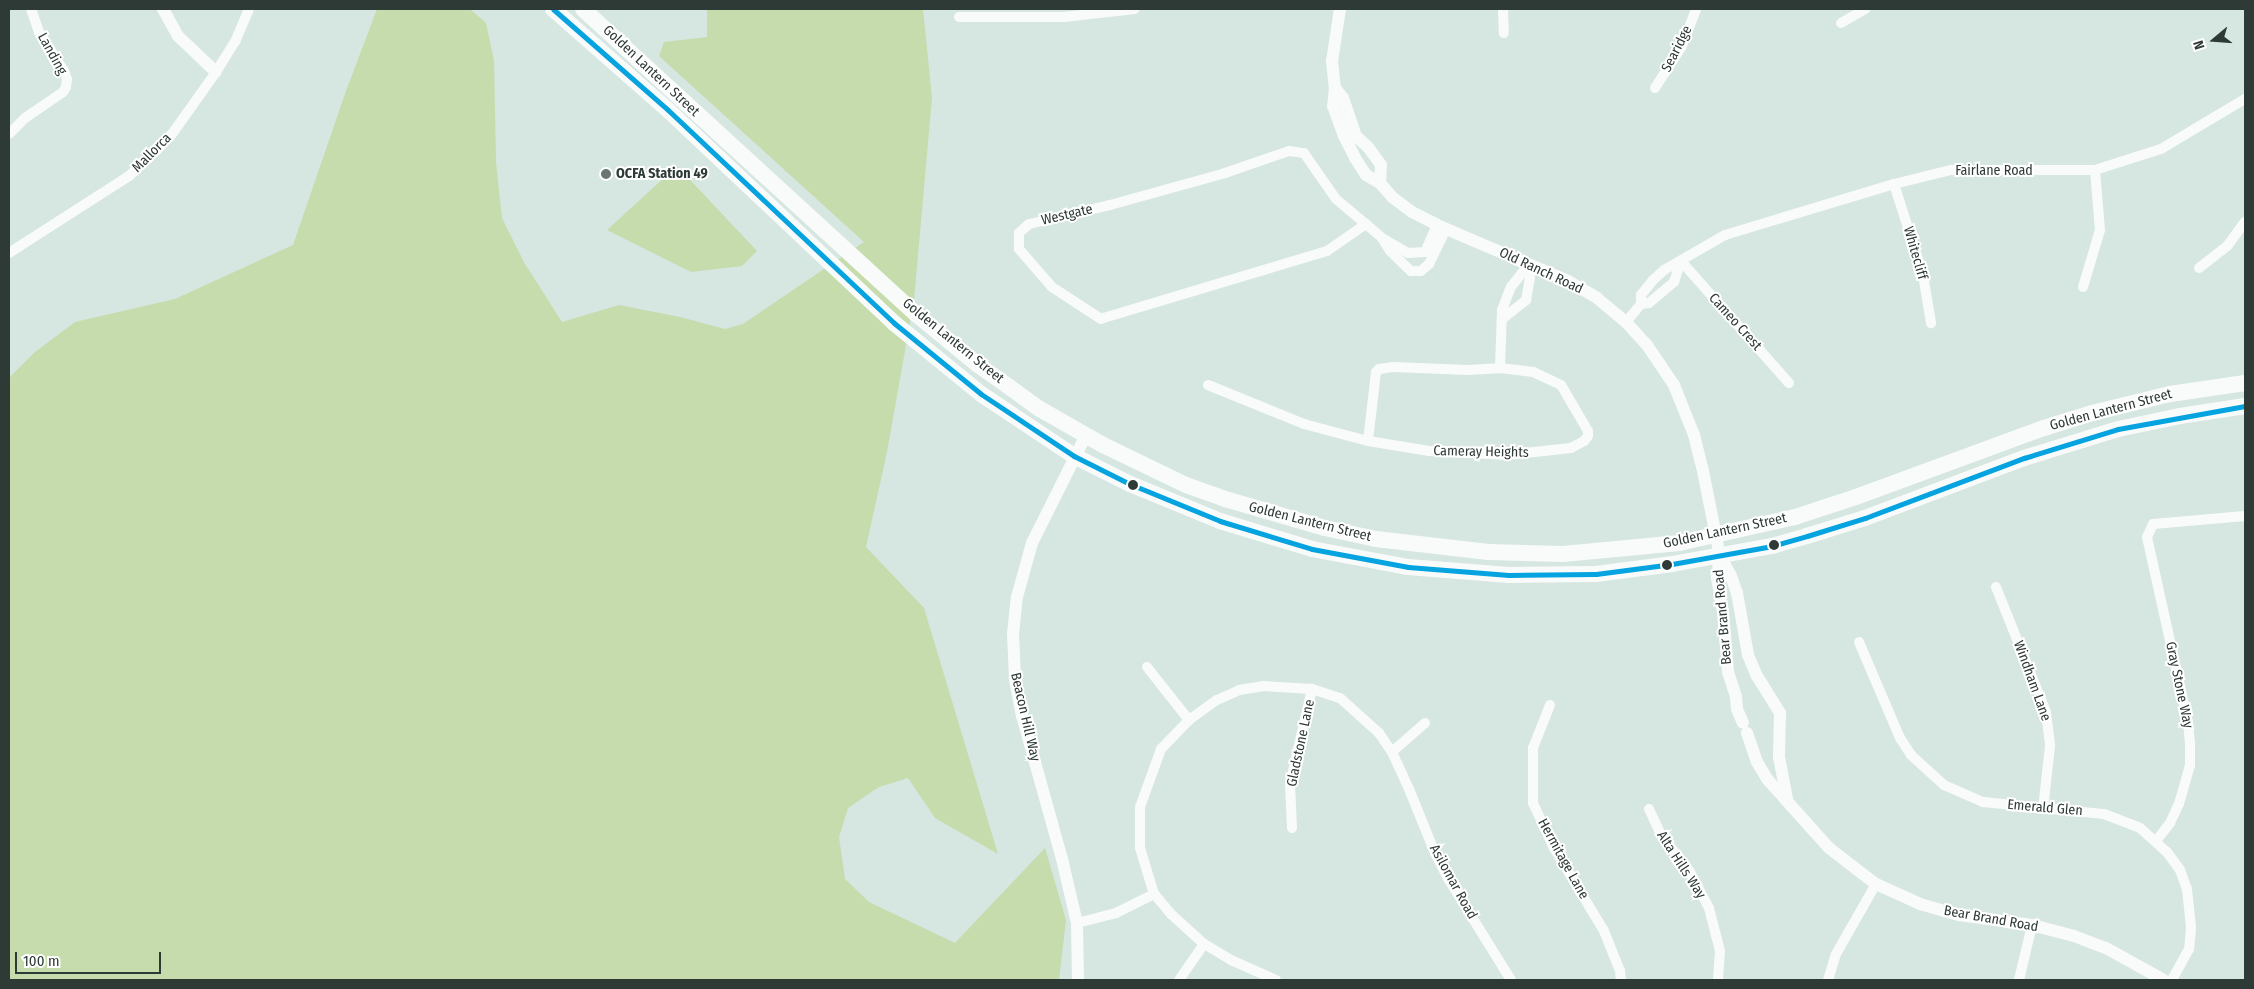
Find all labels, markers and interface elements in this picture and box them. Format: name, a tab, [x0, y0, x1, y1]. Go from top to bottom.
north arrow	[2189, 15, 2239, 65]
street label: Golden Lantern Street	[599, 22, 703, 120]
street label: Searidge	[1658, 23, 1696, 75]
street label: Landing	[34, 30, 70, 78]
text: N	[2190, 38, 2209, 51]
street label: Mallorca	[129, 130, 175, 176]
street label: Fairlane Road	[1955, 163, 2033, 179]
place label: OCFA Station 49	[616, 166, 708, 182]
marker: OCFA Station 49	[600, 168, 612, 180]
street label: Westgate	[1040, 201, 1094, 229]
street label: Whitecliff	[1899, 225, 1931, 281]
street label: Old Ranch Road	[1496, 244, 1586, 298]
street label: Cameo Crest	[1705, 290, 1765, 354]
street label: Golden Lantern Street	[899, 295, 1007, 387]
street label: Golden Lantern Street	[2048, 386, 2174, 434]
street label: Cameray Heights	[1433, 443, 1529, 461]
unlabelled marker	[1128, 480, 1138, 490]
street label: Golden Lantern Street	[1247, 499, 1373, 545]
street label: Golden Lantern Street	[1662, 510, 1788, 552]
unlabelled marker	[1769, 540, 1779, 550]
unlabelled marker	[1662, 560, 1672, 570]
street label: Bear Brand Road	[1710, 569, 1736, 665]
street label: Windham Lane	[2010, 638, 2054, 724]
street label: Gray Stone Way	[2162, 640, 2196, 730]
street label: Beacon Hill Way	[1007, 671, 1043, 763]
street label: Gladstone Lane	[1284, 698, 1318, 788]
street label: Emerald Glen	[2007, 796, 2083, 820]
street label: Hermitage Lane	[1534, 816, 1592, 902]
street label: Alta Hills Way	[1653, 828, 1709, 902]
street label: Asilomar Road	[1426, 842, 1480, 922]
street label: Bear Brand Road	[1942, 902, 2040, 936]
scale bar	[18, 942, 164, 974]
text: 100 m	[23, 952, 60, 970]

